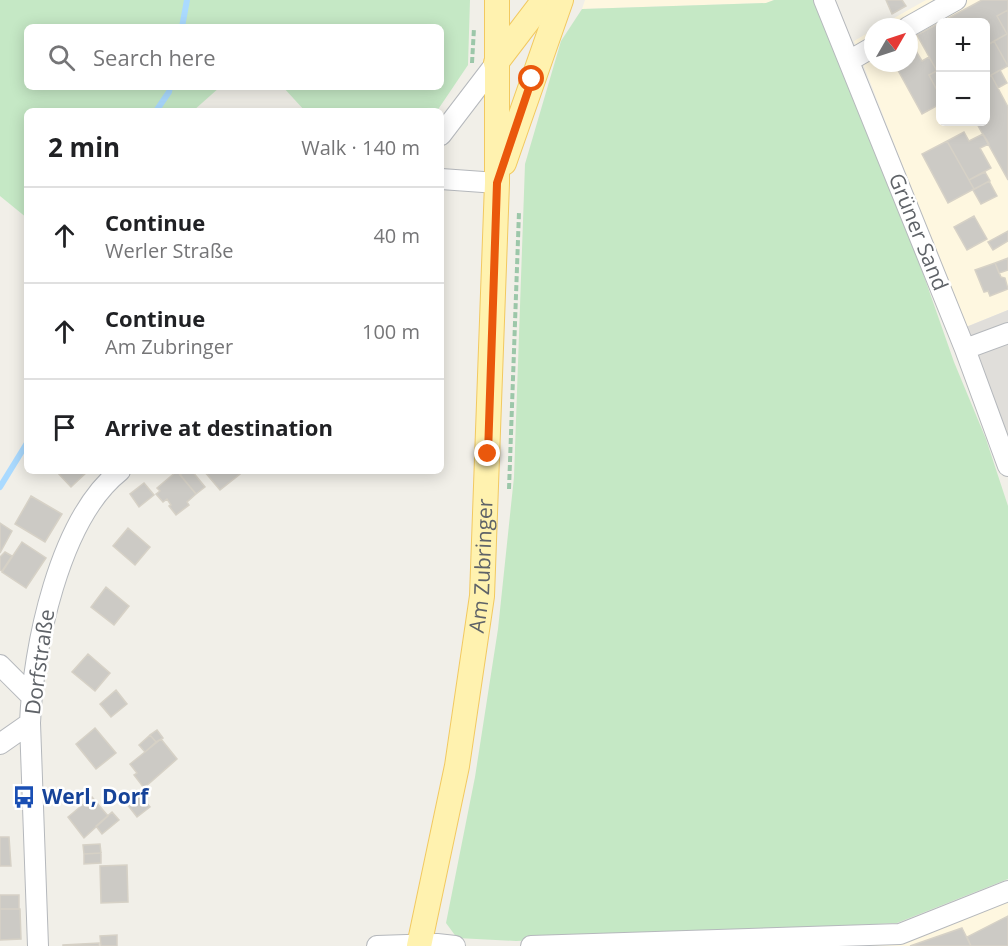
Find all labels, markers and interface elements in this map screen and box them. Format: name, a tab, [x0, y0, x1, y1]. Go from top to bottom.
north arrow	[864, 18, 918, 72]
map controls	[936, 18, 990, 126]
button: +	[936, 18, 990, 72]
search box	[24, 24, 444, 90]
icon: search	[45, 41, 78, 74]
text: Search here	[93, 42, 216, 72]
route start	[518, 65, 544, 91]
button: −	[936, 72, 990, 126]
text: 2 min	[48, 129, 120, 165]
text: Walk · 140 m	[301, 134, 420, 161]
street label: Grüner Sand	[883, 169, 955, 295]
text: Continue	[105, 207, 205, 237]
icon: ahead	[48, 219, 81, 252]
text: 40 m	[373, 222, 420, 249]
text: Werler Straße	[105, 237, 234, 264]
text: Continue	[105, 303, 205, 333]
icon: ahead	[48, 315, 81, 348]
text: 100 m	[362, 318, 420, 345]
text: Am Zubringer	[105, 333, 233, 360]
icon: arrive	[48, 411, 81, 444]
text: Arrive at destination	[105, 412, 333, 442]
route end	[474, 440, 500, 466]
street label: Am Zubringer	[462, 498, 499, 635]
street label: Dorfstraße	[18, 607, 60, 716]
place label: Werl, Dorf	[42, 782, 150, 810]
bus stop icon: Werl, Dorf	[11, 784, 37, 810]

